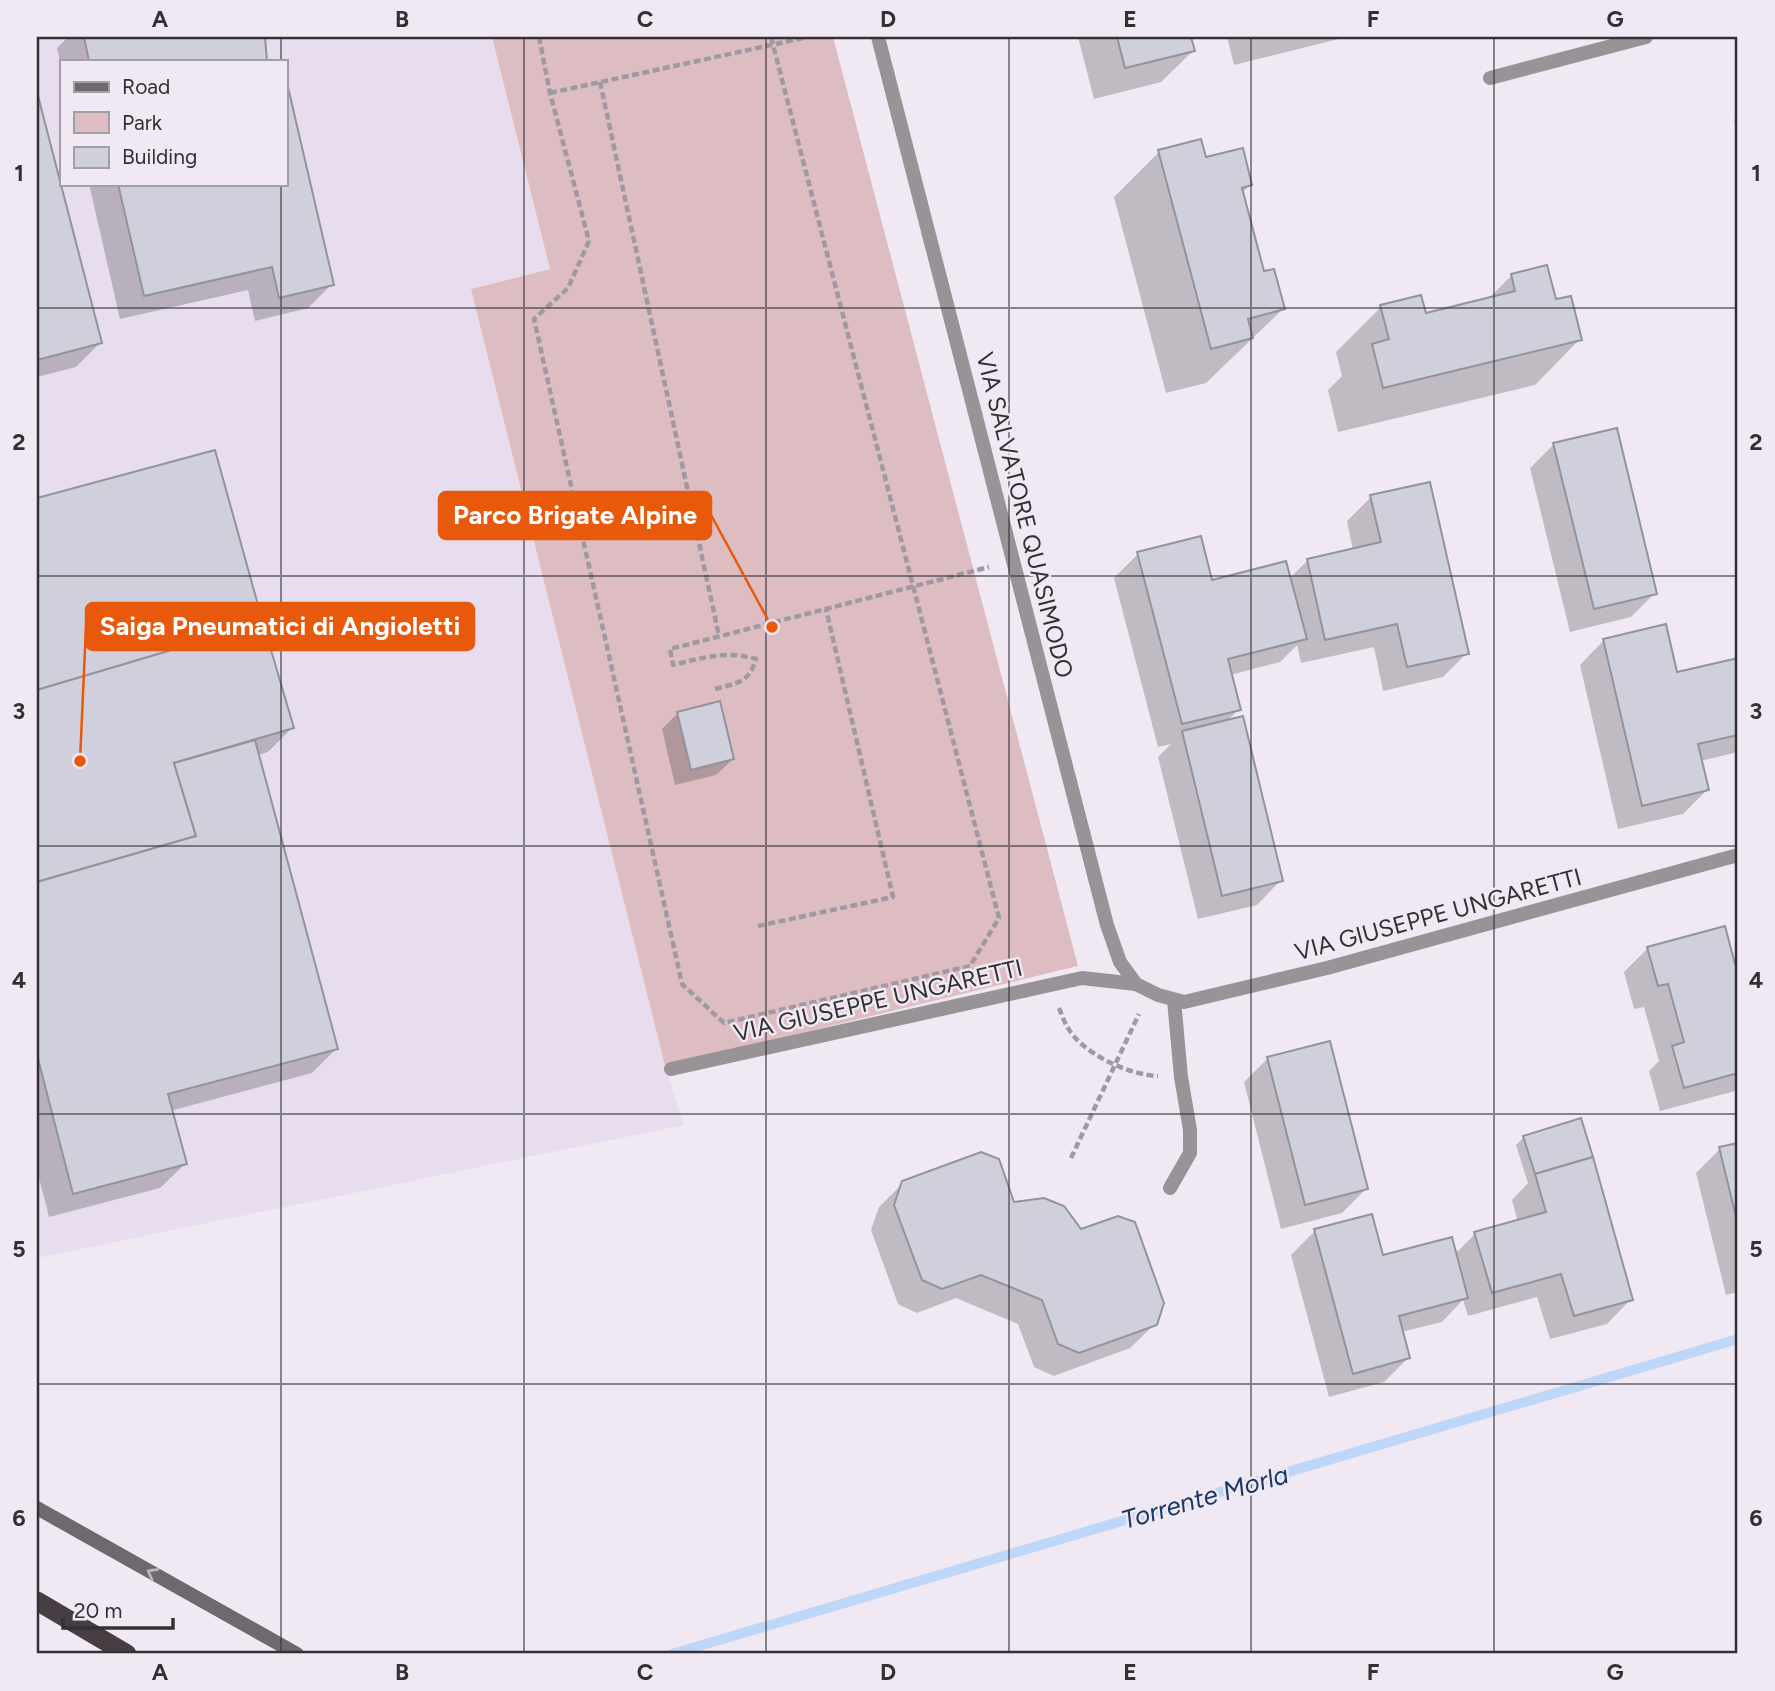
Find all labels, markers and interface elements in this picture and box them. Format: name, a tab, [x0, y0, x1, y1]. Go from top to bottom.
text: A	[152, 5, 169, 33]
text: B	[395, 5, 409, 33]
text: C	[637, 5, 654, 33]
text: D	[880, 5, 896, 33]
text: E	[1123, 5, 1137, 33]
text: F	[1367, 5, 1380, 33]
text: G	[1606, 5, 1624, 33]
legend	[60, 60, 287, 186]
text: Road	[122, 74, 170, 99]
text: Park	[122, 110, 163, 135]
text: Building	[122, 144, 197, 169]
text: 1	[14, 159, 24, 187]
text: 1	[1751, 159, 1761, 187]
street label: VIA SALVATORE QUASIMODO	[970, 349, 1080, 681]
text: 2	[12, 428, 26, 456]
text: 2	[1749, 428, 1763, 456]
callout: Parco Brigate Alpine	[439, 492, 711, 539]
text: Parco Brigate Alpine	[453, 499, 697, 531]
callout: Saiga Pneumatici di Angioletti	[86, 603, 474, 650]
text: Saiga Pneumatici di Angioletti	[100, 610, 460, 642]
text: 3	[13, 697, 25, 725]
text: 3	[1750, 697, 1762, 725]
street label: VIA GIUSEPPE UNGARETTI	[1291, 862, 1585, 966]
street label: VIA GIUSEPPE UNGARETTI	[731, 953, 1025, 1047]
text: 4	[12, 966, 26, 994]
text: 4	[1749, 966, 1763, 994]
text: 5	[12, 1235, 26, 1263]
text: 5	[1749, 1235, 1763, 1263]
water label: Torrente Morla	[1118, 1458, 1292, 1536]
text: 6	[12, 1504, 26, 1532]
text: 6	[1749, 1504, 1763, 1532]
one-way arrow	[147, 1568, 159, 1581]
scale bar	[63, 1586, 173, 1630]
text: 20 m	[74, 1598, 122, 1623]
text: A	[152, 1658, 169, 1686]
text: B	[395, 1658, 409, 1686]
text: C	[637, 1658, 654, 1686]
text: D	[880, 1658, 896, 1686]
text: E	[1123, 1658, 1137, 1686]
text: F	[1367, 1658, 1380, 1686]
text: G	[1606, 1658, 1624, 1686]

